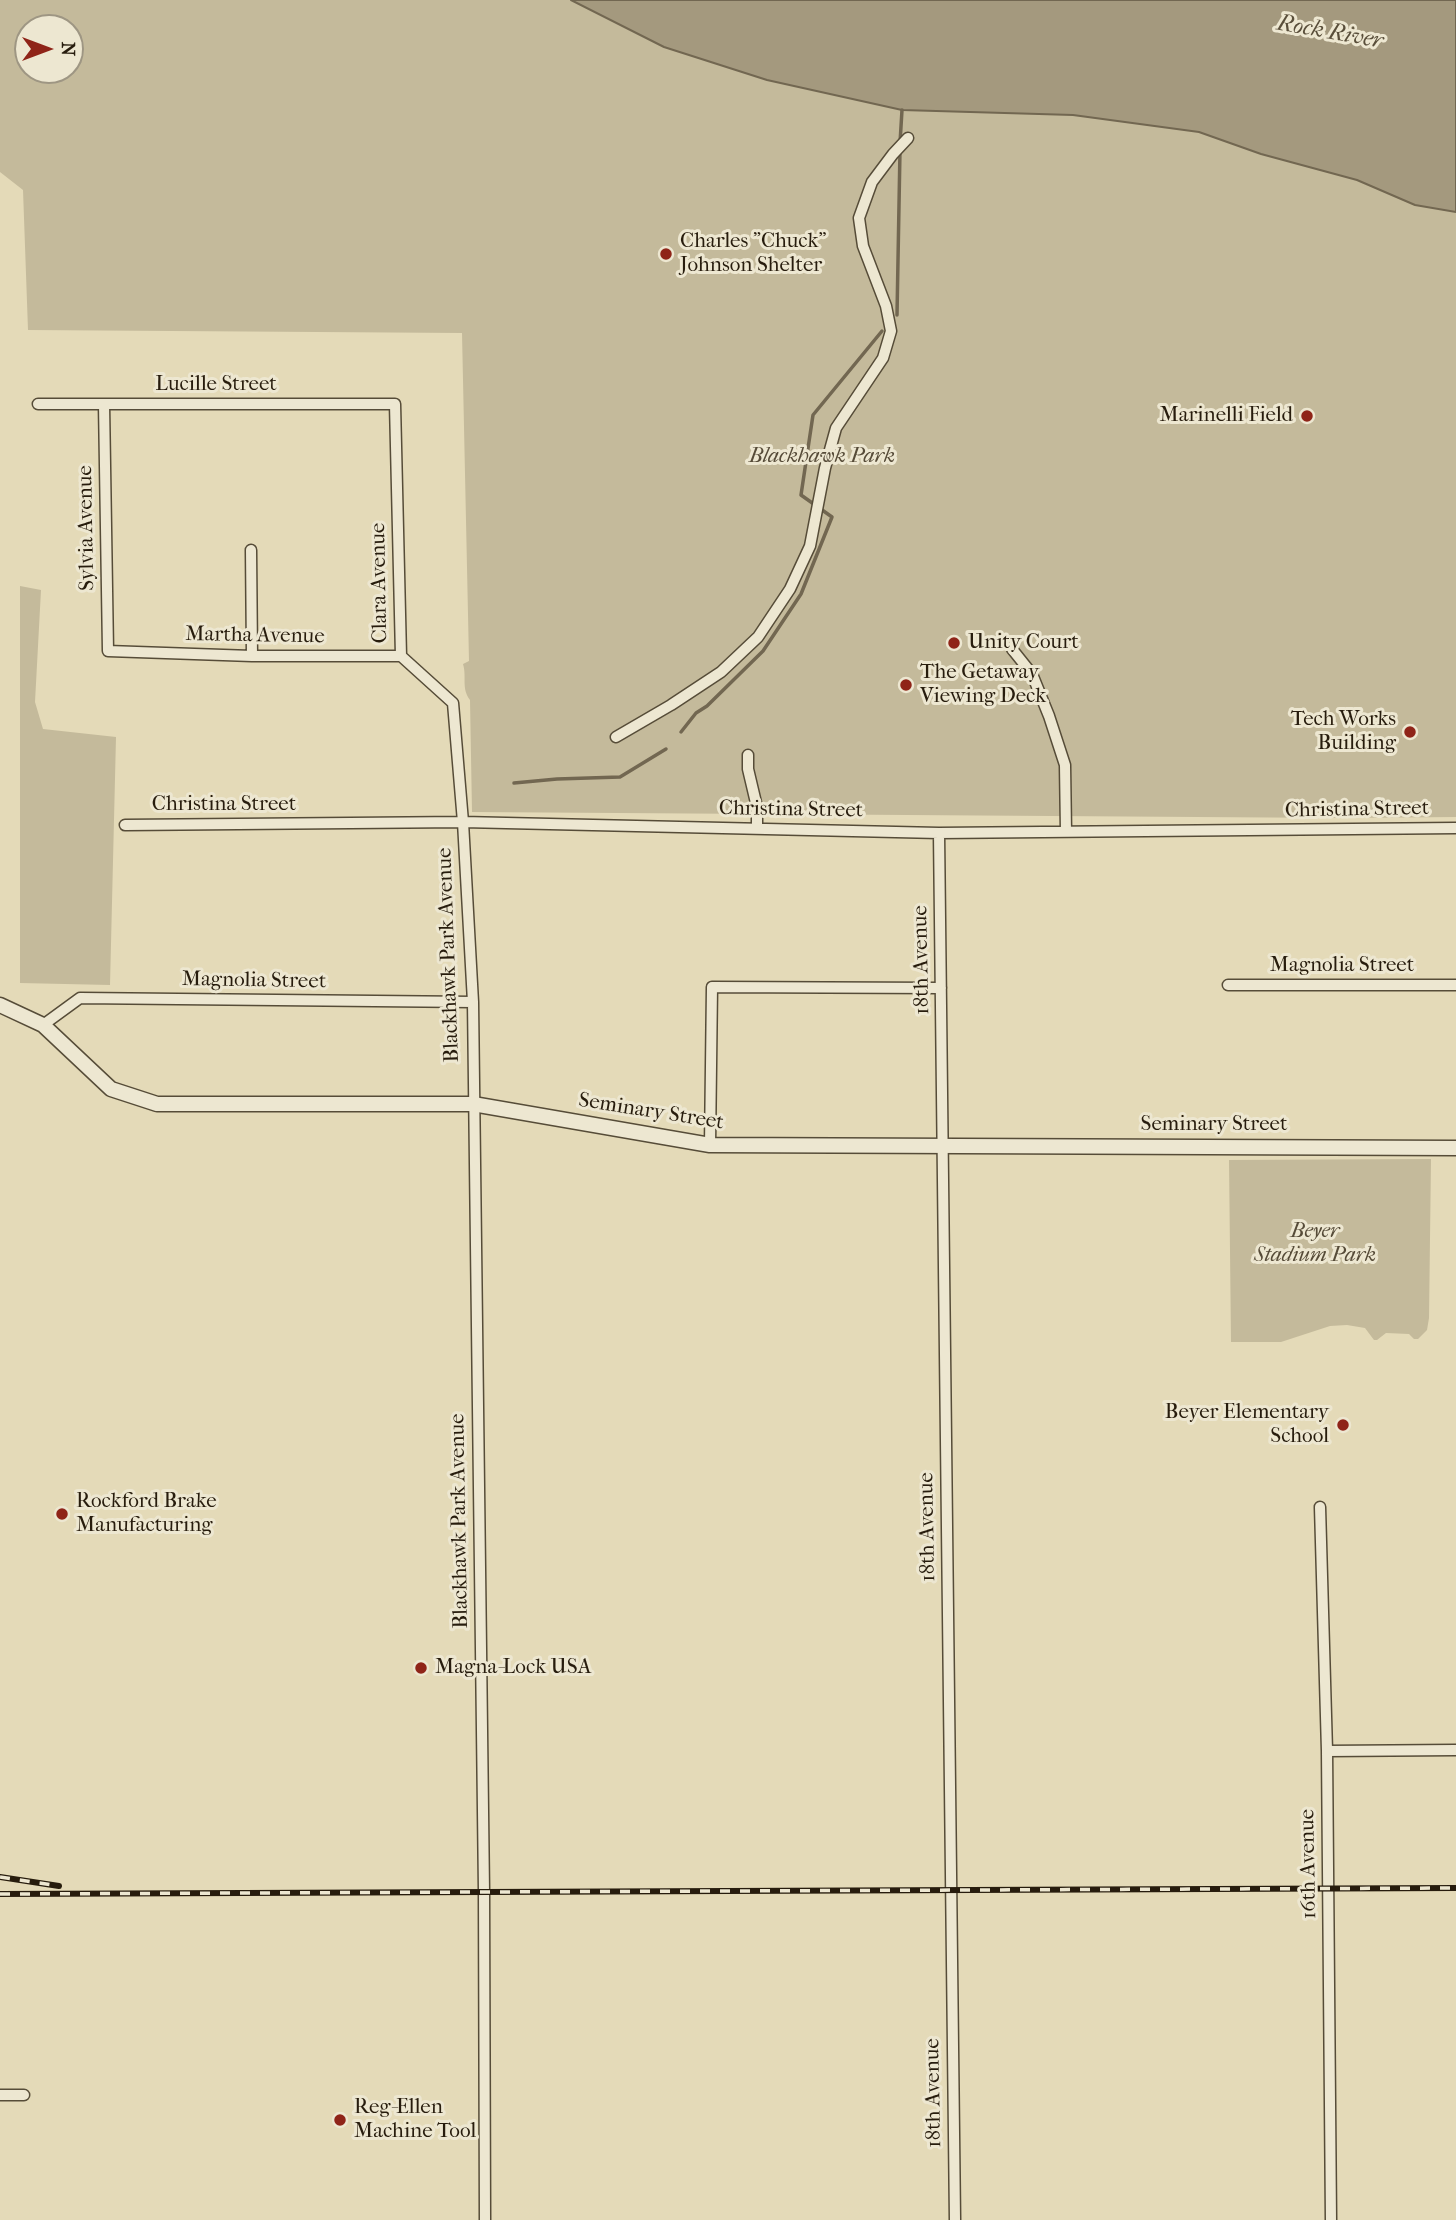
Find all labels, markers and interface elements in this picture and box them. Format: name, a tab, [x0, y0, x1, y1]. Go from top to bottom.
water label: Rock River	[1275, 10, 1385, 56]
north arrow	[14, 14, 84, 84]
text: N	[57, 42, 79, 56]
place label: Charles "Chuck" Johnson Shelter	[680, 229, 827, 279]
marker: Charles "Chuck" Johnson Shelter	[658, 246, 674, 262]
street label: Lucille Street	[155, 372, 277, 398]
place label: Marinelli Field	[1160, 403, 1293, 429]
marker: Marinelli Field	[1299, 408, 1315, 424]
park label: Blackhawk Park	[749, 444, 895, 470]
street label: Sylvia Avenue	[73, 465, 101, 591]
street label: Clara Avenue	[366, 522, 394, 644]
street label: Martha Avenue	[185, 622, 325, 650]
place label: Unity Court	[968, 630, 1079, 656]
marker: Unity Court	[946, 635, 962, 651]
place label: The Getaway Viewing Deck	[920, 660, 1046, 710]
marker: The Getaway Viewing Deck	[898, 677, 914, 693]
place label: Tech Works Building	[1291, 707, 1396, 757]
marker: Tech Works Building	[1402, 724, 1418, 740]
street label: Christina Street	[152, 792, 296, 818]
street label: Christina Street	[719, 796, 863, 824]
street label: Christina Street	[1285, 796, 1429, 824]
street label: Blackhawk Park Avenue	[433, 847, 465, 1063]
street label: 18th Avenue	[908, 905, 936, 1015]
street label: Magnolia Street	[1270, 953, 1414, 979]
street label: Magnolia Street	[182, 967, 326, 995]
street label: Seminary Street	[577, 1088, 725, 1136]
street label: Seminary Street	[1141, 1112, 1287, 1138]
park label: Beyer Stadium Park	[1254, 1219, 1376, 1269]
place label: Beyer Elementary School	[1165, 1400, 1329, 1450]
street label: Blackhawk Park Avenue	[446, 1413, 474, 1629]
marker: Beyer Elementary School	[1335, 1417, 1351, 1433]
street label: 18th Avenue	[914, 1472, 942, 1582]
place label: Rockford Brake Manufacturing	[76, 1489, 217, 1539]
marker: Rockford Brake Manufacturing	[54, 1506, 70, 1522]
place label: Magna-Lock USA	[435, 1655, 591, 1681]
marker: Magna-Lock USA	[413, 1660, 429, 1676]
street label: 16th Avenue	[1295, 1809, 1323, 1919]
street label: 18th Avenue	[920, 2038, 948, 2148]
place label: Reg-Ellen Machine Tool	[354, 2095, 476, 2145]
marker: Reg-Ellen Machine Tool	[332, 2112, 348, 2128]

